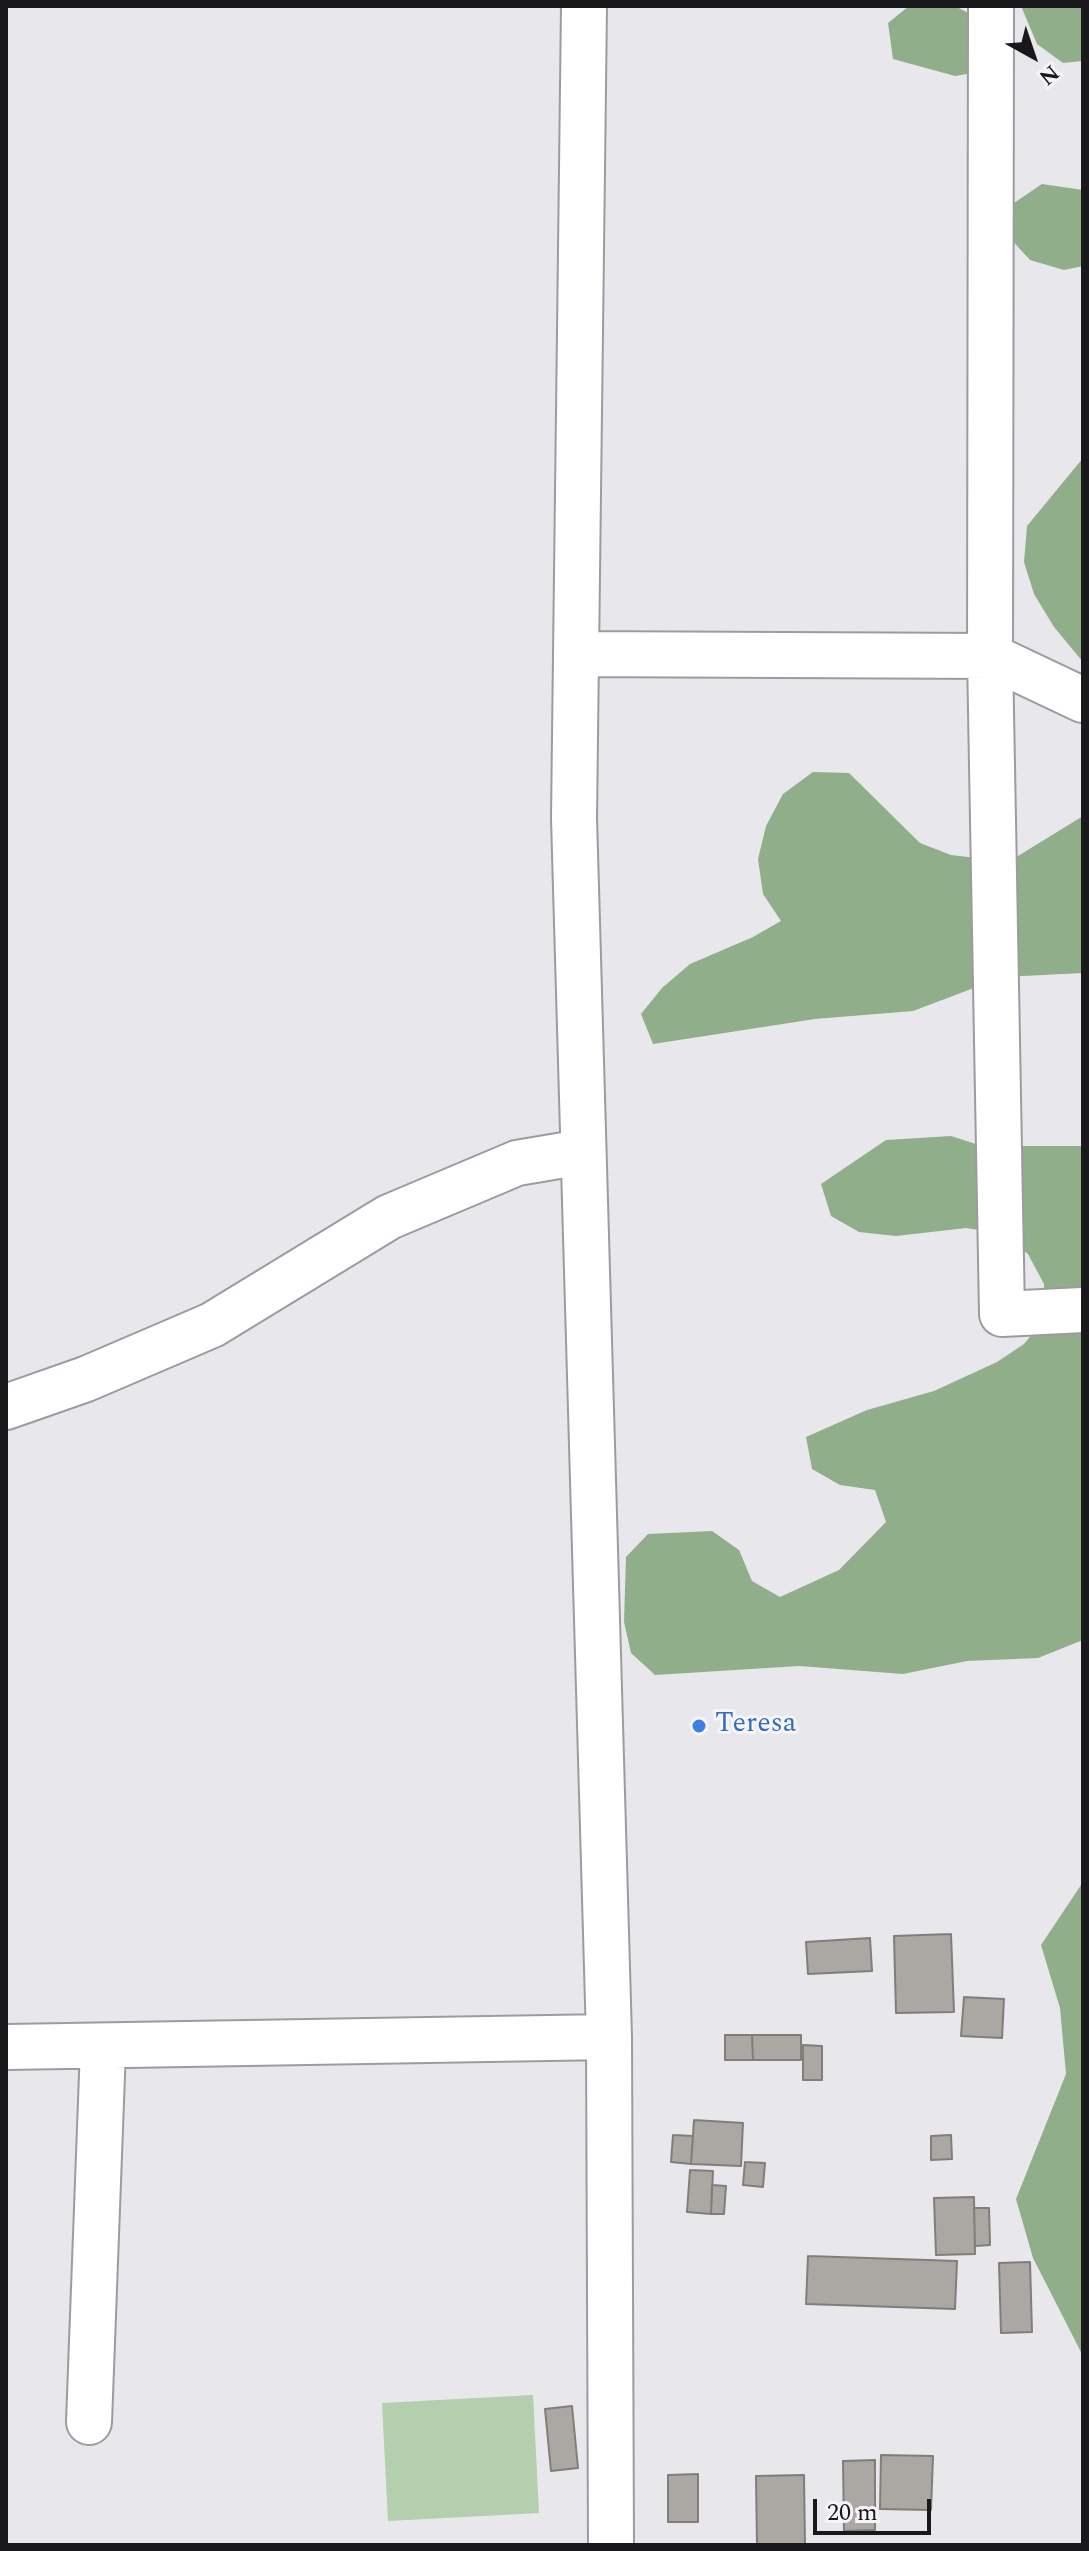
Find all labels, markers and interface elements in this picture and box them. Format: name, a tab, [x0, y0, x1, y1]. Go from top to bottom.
north arrow	[993, 16, 1073, 96]
text: N	[1031, 56, 1066, 93]
place label: Teresa	[715, 1709, 796, 1743]
marker: Teresa	[690, 1717, 708, 1735]
scale bar	[817, 2483, 935, 2533]
text: 20 m	[827, 2495, 878, 2531]

